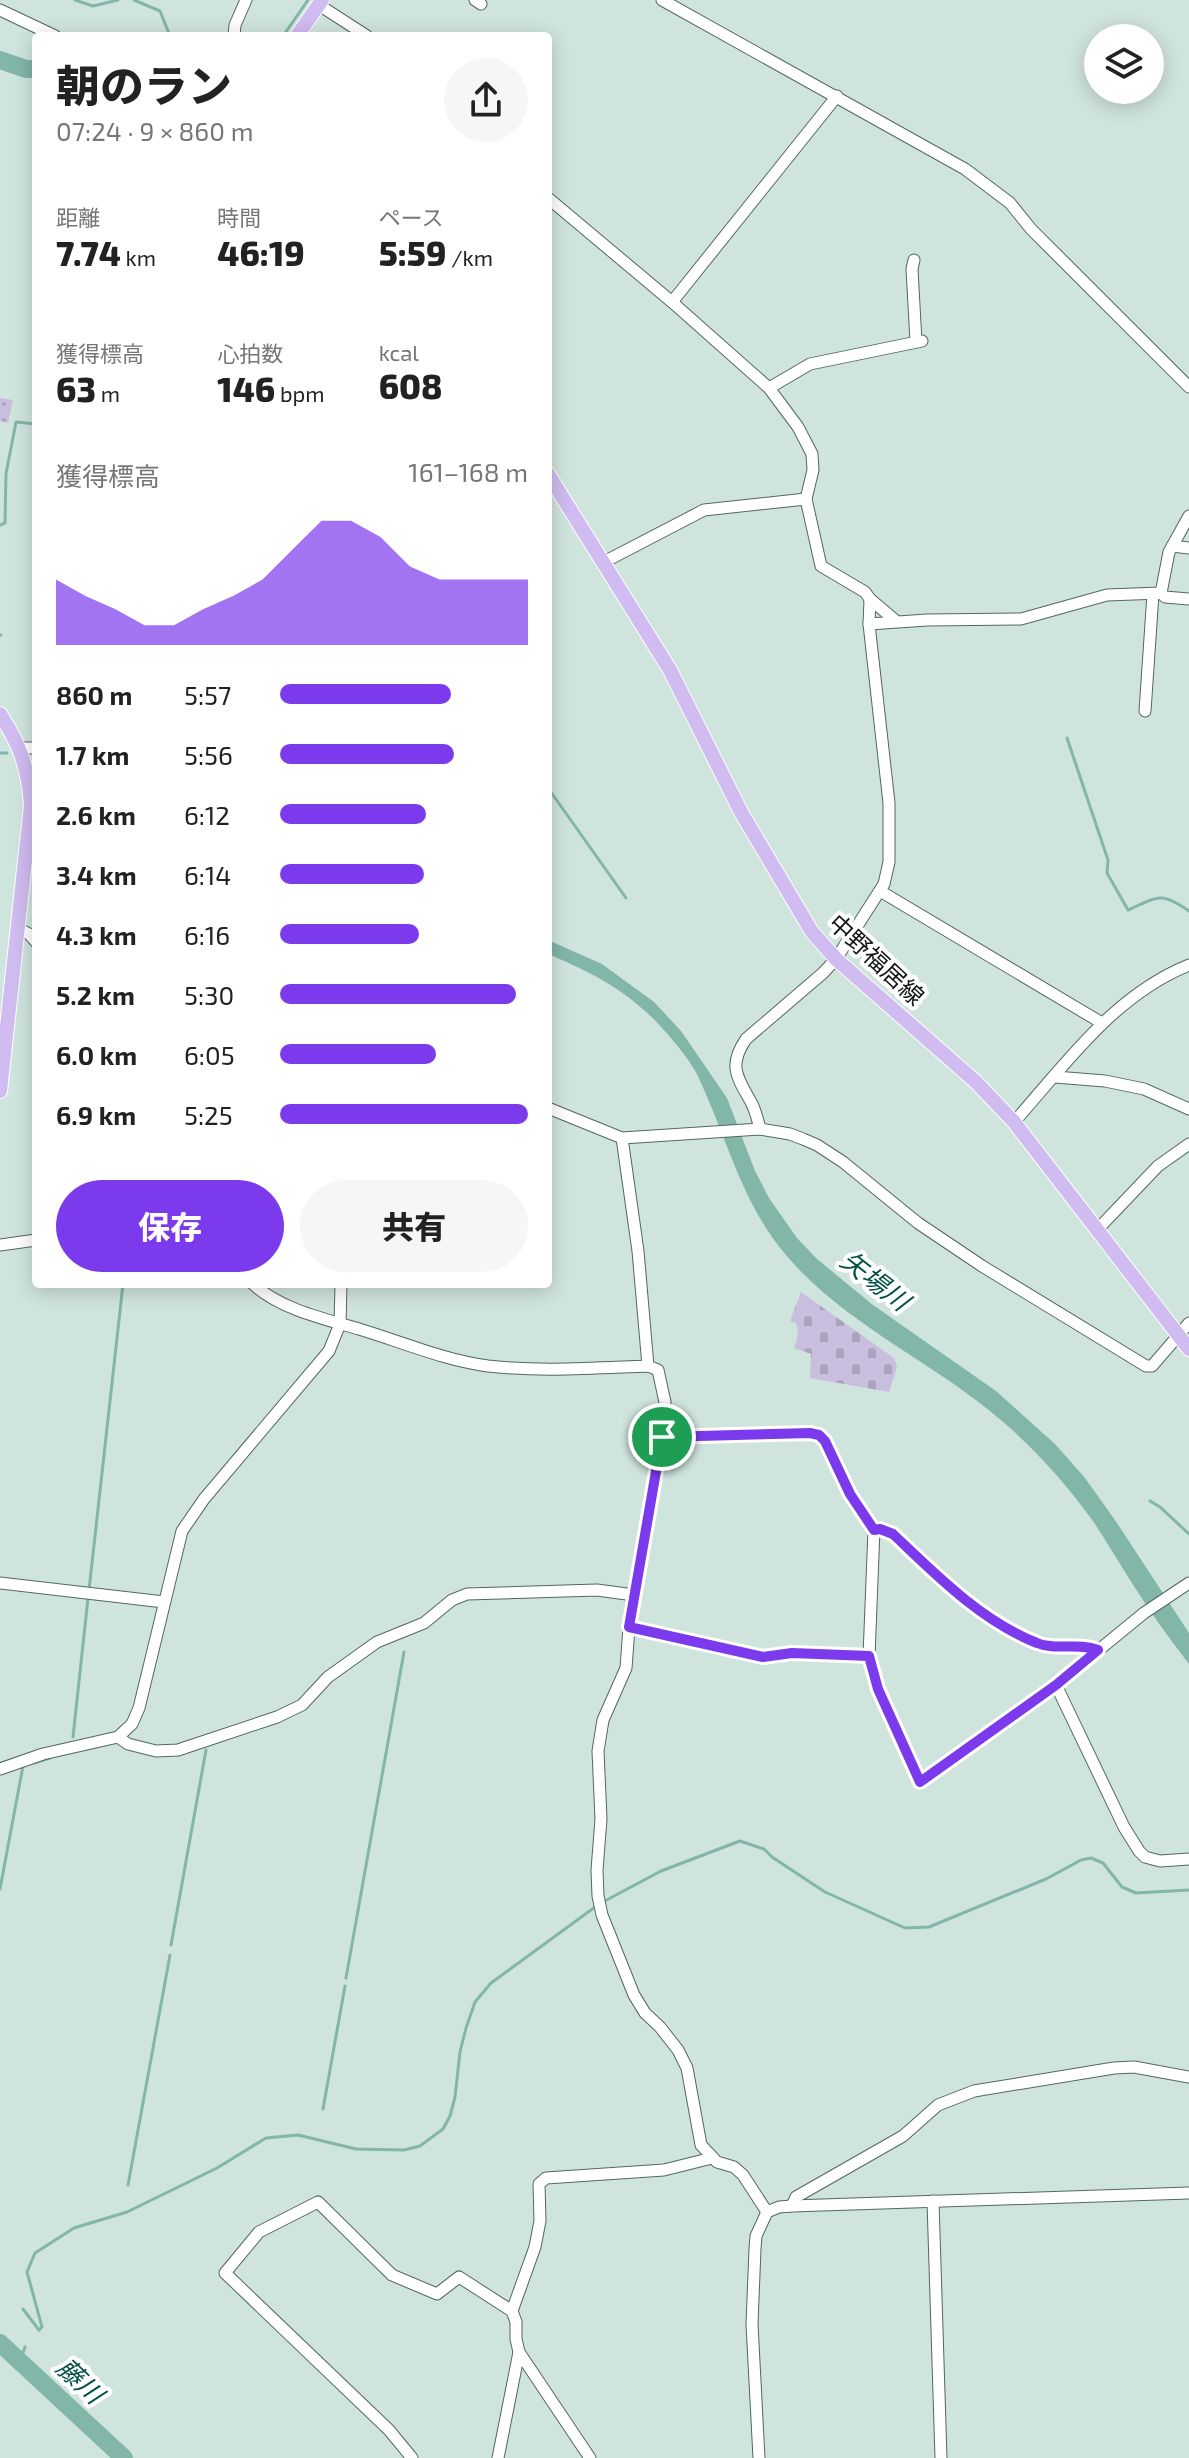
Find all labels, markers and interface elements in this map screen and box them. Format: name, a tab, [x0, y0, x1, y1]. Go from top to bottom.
map controls	[1084, 24, 1164, 104]
button: layers	[1084, 24, 1164, 104]
text: 朝のラン	[56, 58, 232, 111]
button: share	[444, 58, 528, 142]
text: 07:24 · 9 × 860 m	[56, 115, 253, 146]
text: 距離	[56, 204, 100, 230]
text: 時間	[217, 204, 261, 230]
text: ペース	[379, 204, 444, 230]
text: 7.74	[56, 232, 121, 273]
text: 46:19	[217, 232, 305, 273]
text: 5:59	[379, 232, 446, 273]
text: km	[121, 244, 156, 270]
text: /km	[446, 244, 493, 270]
text: kcal	[379, 339, 419, 365]
text: 獲得標高	[56, 340, 144, 366]
text: 心拍数	[217, 340, 283, 366]
text: 608	[379, 365, 443, 406]
text: 63	[56, 368, 96, 409]
text: 146	[217, 368, 275, 409]
text: m	[96, 380, 120, 406]
text: bpm	[275, 380, 325, 406]
text: 161–168 m	[408, 456, 528, 487]
text: 獲得標高	[56, 460, 160, 491]
text: 860 m	[56, 679, 132, 710]
text: 5:57	[184, 679, 231, 710]
text: 1.7 km	[56, 739, 130, 770]
text: 5:56	[184, 739, 233, 770]
text: 2.6 km	[56, 799, 136, 830]
text: 6:12	[184, 799, 230, 830]
text: 3.4 km	[56, 859, 137, 890]
text: 6:14	[184, 859, 231, 890]
street label: 中野福居線	[823, 907, 931, 1010]
text: 4.3 km	[56, 919, 137, 950]
text: 6:16	[184, 919, 230, 950]
text: 5.2 km	[56, 979, 135, 1010]
text: 5:30	[184, 979, 234, 1010]
text: 6.0 km	[56, 1039, 137, 1070]
text: 6:05	[184, 1039, 235, 1070]
text: 6.9 km	[56, 1099, 136, 1130]
text: 5:25	[184, 1099, 233, 1130]
button: 保存	[56, 1180, 284, 1272]
button: 共有	[300, 1180, 528, 1272]
water label: 矢場川	[836, 1244, 919, 1318]
pin	[628, 1403, 696, 1471]
icon: arrive	[640, 1415, 684, 1459]
water label: 藤川	[51, 2351, 113, 2411]

